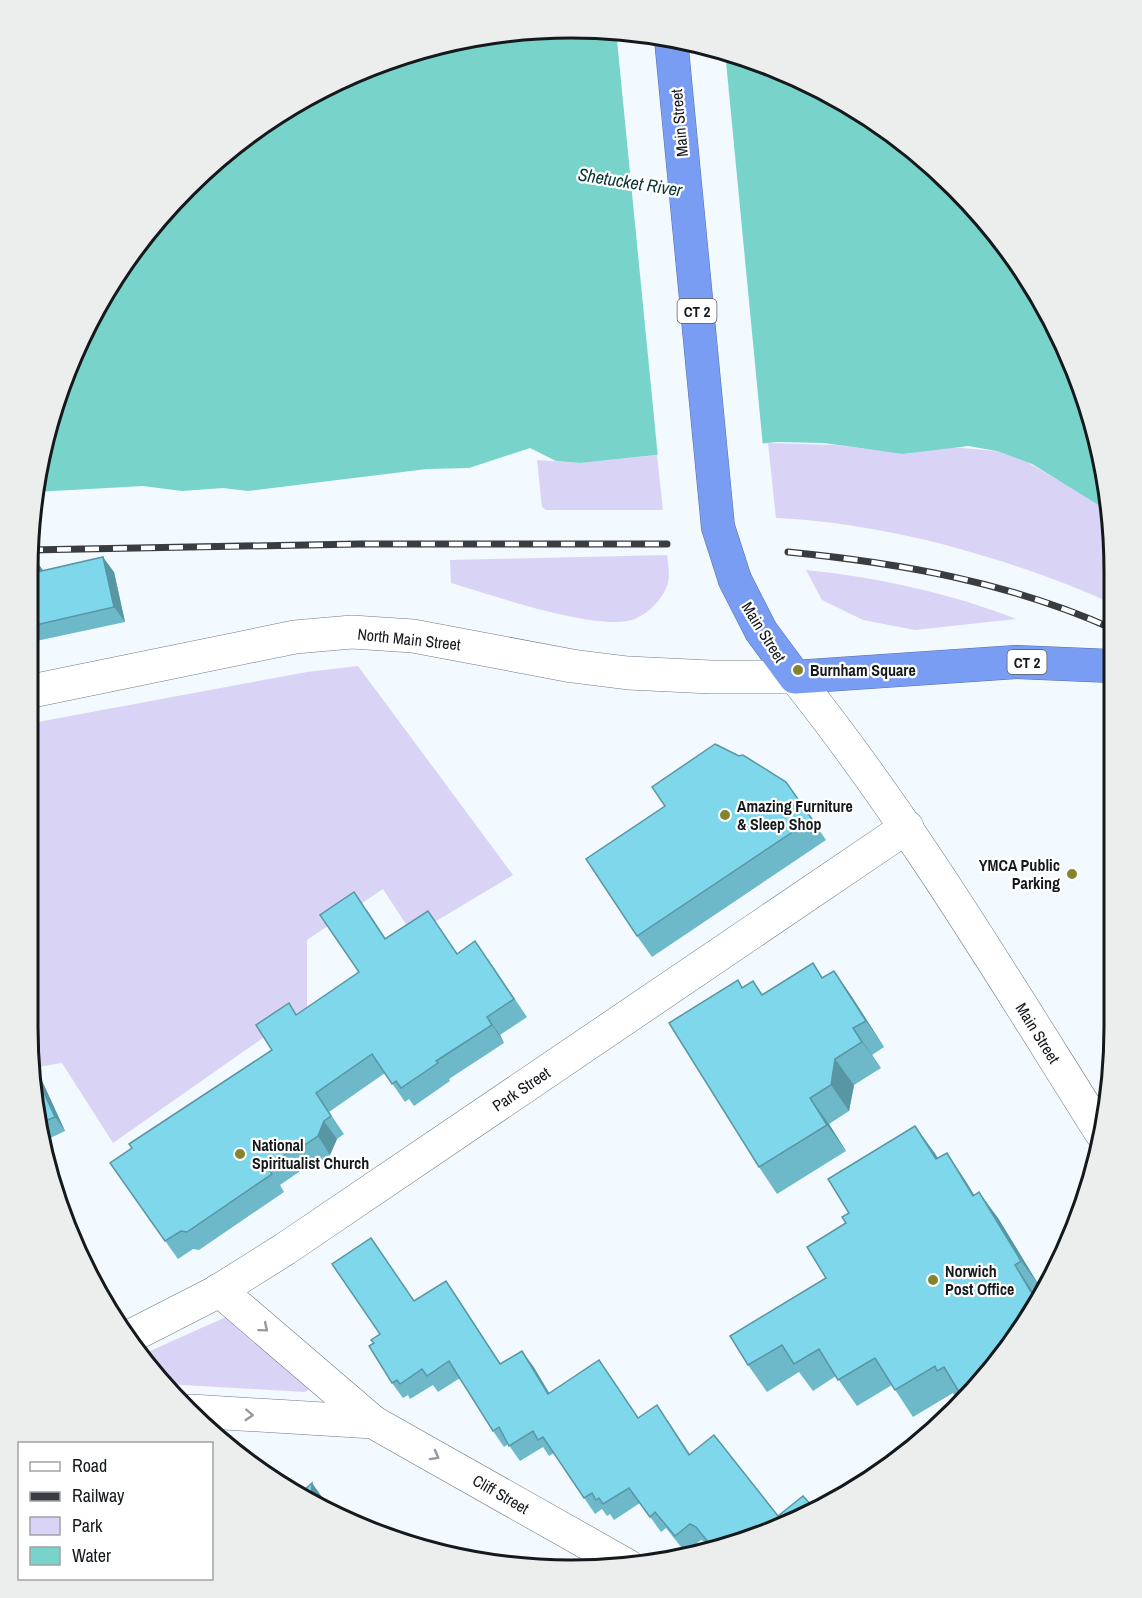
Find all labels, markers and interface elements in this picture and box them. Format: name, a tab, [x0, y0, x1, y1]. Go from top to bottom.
street label: Main Street	[665, 88, 693, 158]
water label: Shetucket River	[576, 161, 685, 203]
road number: CT 2	[678, 299, 716, 323]
street label: Main Street	[737, 597, 791, 667]
street label: North Main Street	[356, 623, 462, 655]
road number: CT 2	[1008, 650, 1046, 674]
place label: Burnham Square	[810, 659, 916, 681]
marker: Burnham Square	[791, 663, 805, 677]
place label: Amazing Furniture & Sleep Shop	[737, 795, 853, 835]
marker: Amazing Furniture & Sleep Shop	[718, 808, 732, 822]
place label: YMCA Public Parking	[979, 854, 1060, 894]
marker: YMCA Public Parking	[1065, 867, 1079, 881]
street label: Main Street	[1011, 998, 1065, 1068]
street label: Park Street	[488, 1061, 555, 1116]
place label: National Spiritualist Church	[252, 1134, 369, 1174]
marker: National Spiritualist Church	[233, 1147, 247, 1161]
place label: Norwich Post Office	[945, 1260, 1014, 1300]
marker: Norwich Post Office	[926, 1273, 940, 1287]
one-way arrow	[257, 1321, 268, 1332]
one-way arrow	[245, 1408, 254, 1421]
legend	[18, 1442, 213, 1580]
one-way arrow	[429, 1449, 439, 1461]
text: Road	[72, 1453, 107, 1478]
street label: Cliff Street	[469, 1469, 534, 1519]
text: Railway	[72, 1483, 125, 1508]
text: Park	[72, 1513, 103, 1538]
text: Water	[72, 1543, 111, 1568]

